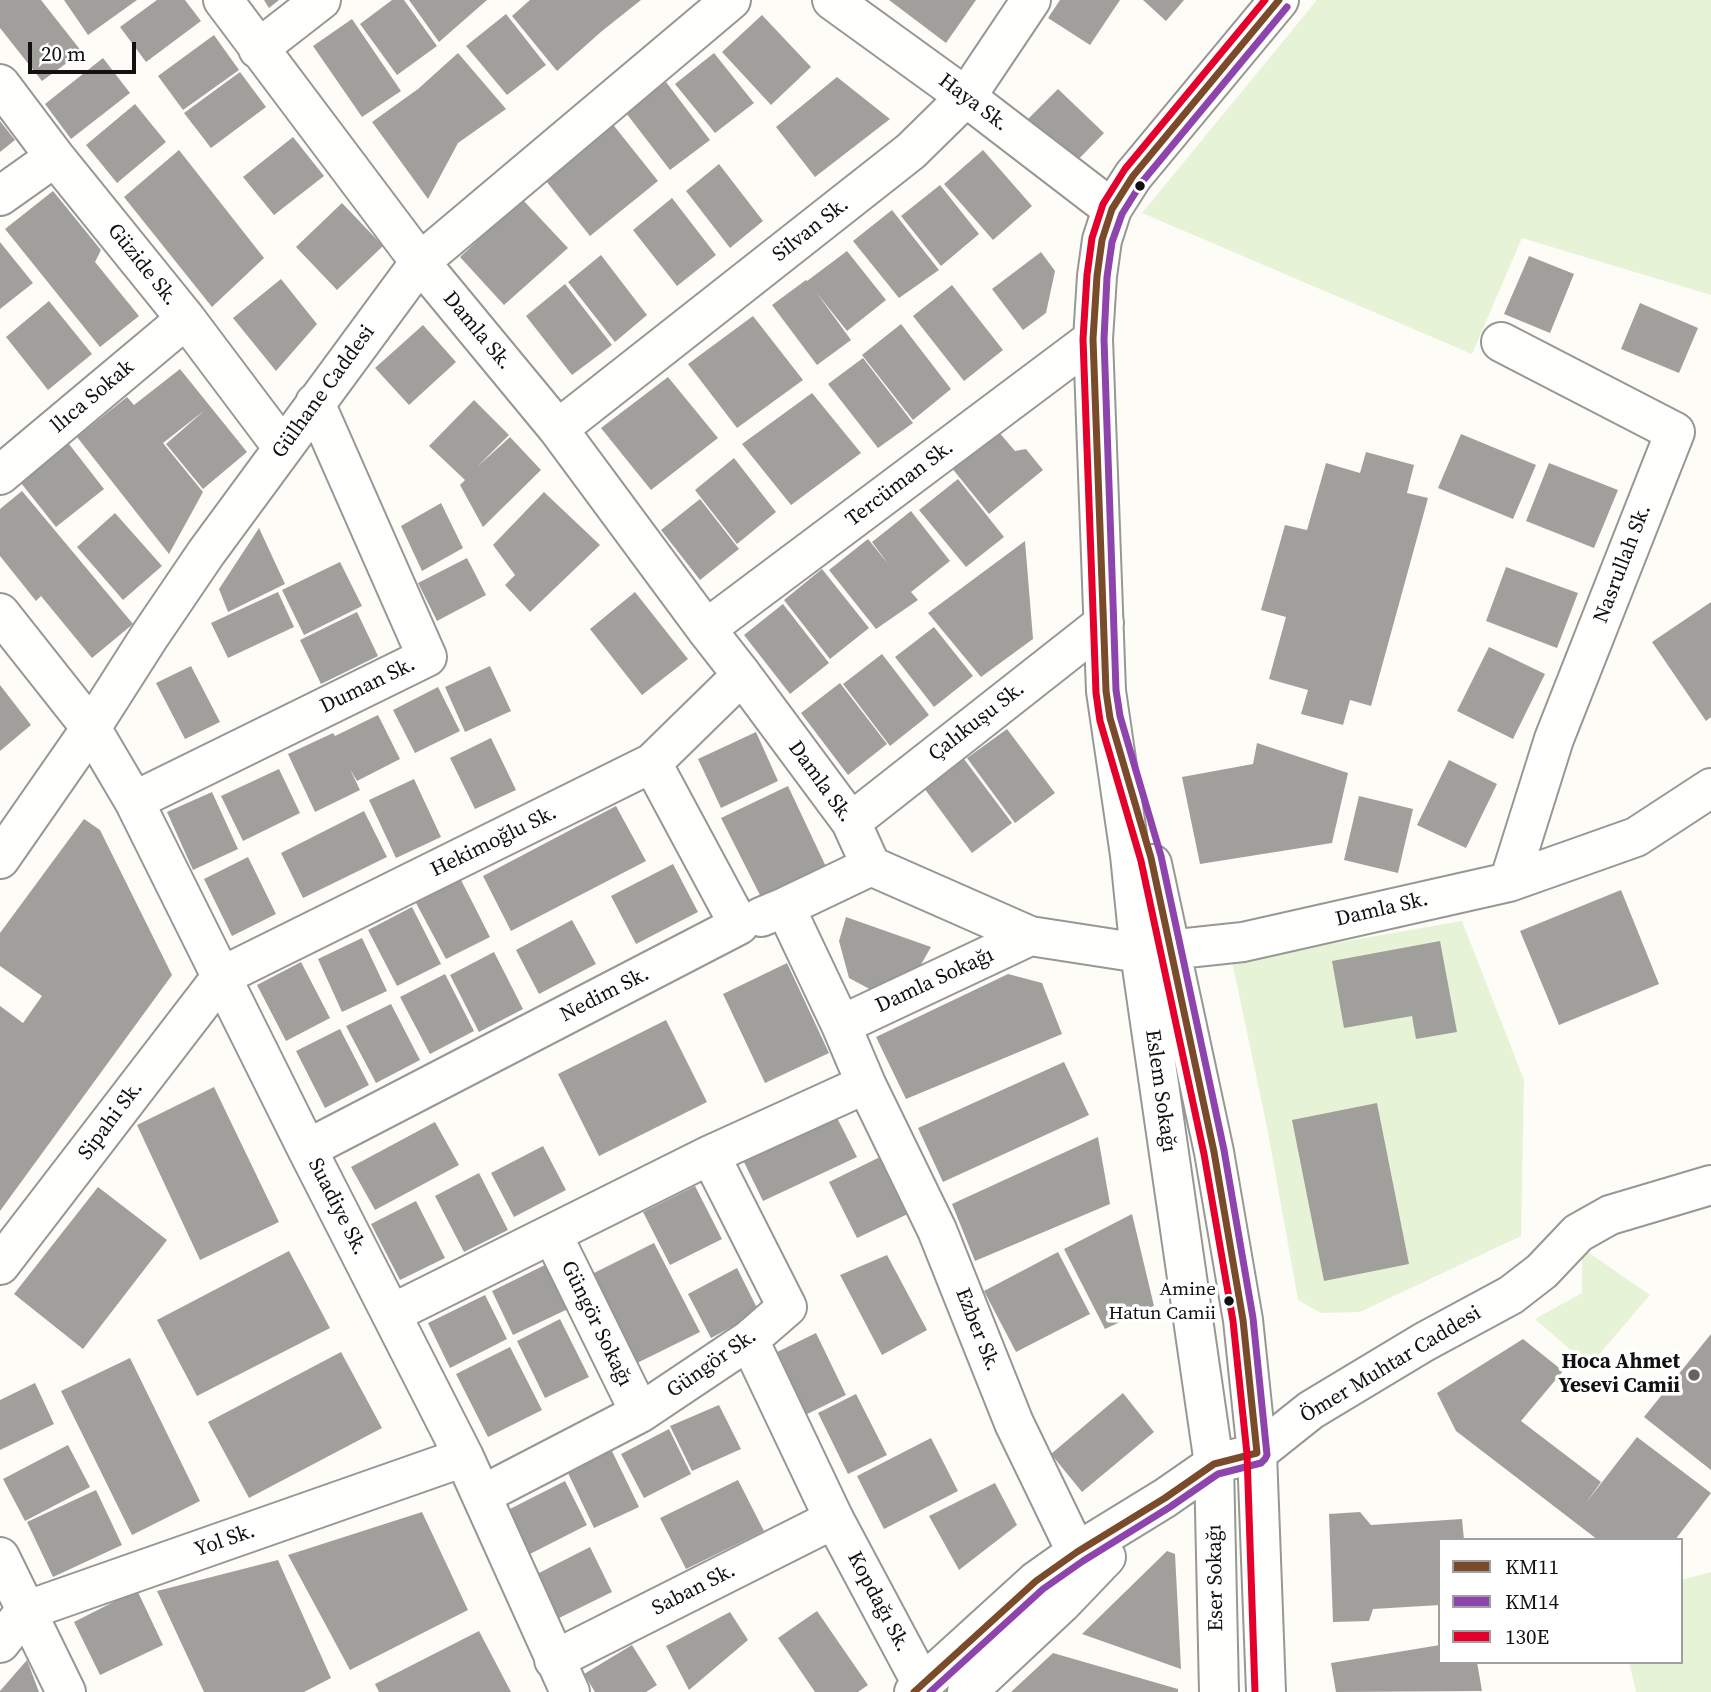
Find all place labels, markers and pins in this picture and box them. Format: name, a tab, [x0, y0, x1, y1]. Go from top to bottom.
unlabelled marker	[1133, 179, 1147, 193]
place label: Amine Hatun Camii	[1109, 1279, 1216, 1323]
marker: Amine Hatun Camii	[1222, 1294, 1236, 1308]
place label: Hoca Ahmet Yesevi Camii	[1559, 1350, 1680, 1400]
marker: Hoca Ahmet Yesevi Camii	[1686, 1367, 1702, 1383]

